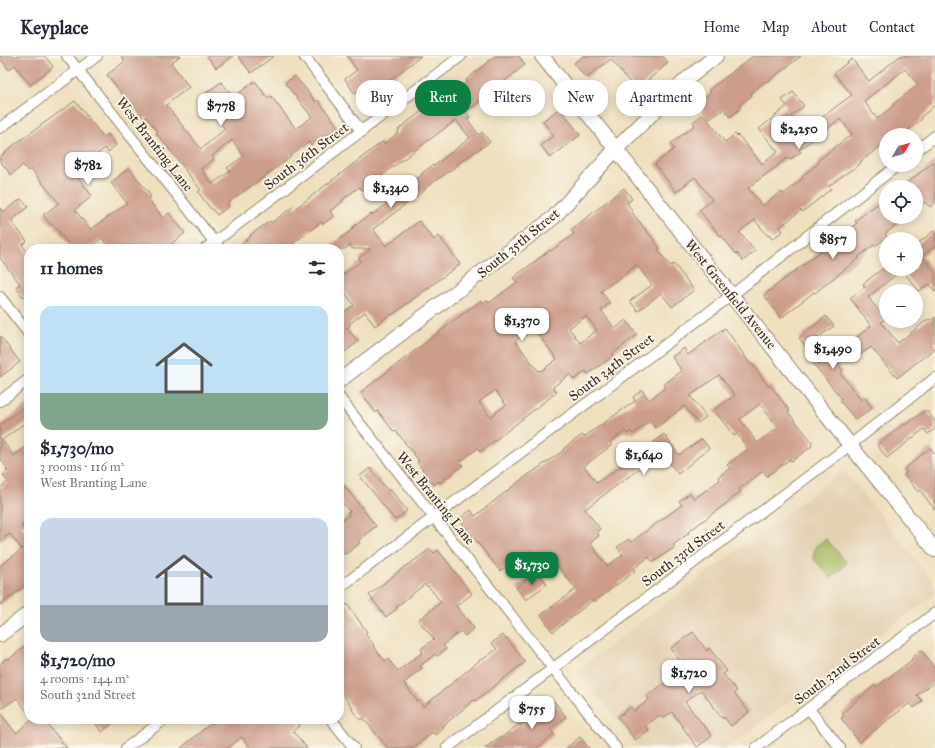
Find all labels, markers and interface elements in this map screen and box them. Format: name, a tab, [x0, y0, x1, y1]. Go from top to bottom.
text: Keyplace	[20, 16, 88, 39]
text: Home	[703, 19, 740, 36]
text: Map	[762, 19, 789, 36]
text: About	[811, 19, 847, 36]
text: Contact	[869, 19, 915, 36]
chip: Buy	[356, 80, 407, 116]
chip: Rent	[415, 80, 471, 116]
chip: Filters	[479, 80, 545, 116]
chip: New	[553, 80, 608, 116]
chip: Apartment	[616, 80, 706, 116]
pin: $778	[197, 93, 245, 127]
street label: West Branting Lane	[112, 94, 197, 195]
text: $778	[207, 98, 235, 114]
pin: $2,250	[766, 116, 832, 150]
street label: South 36th Street	[261, 119, 352, 194]
text: $2,250	[780, 121, 818, 137]
north arrow	[879, 128, 923, 172]
map controls	[879, 128, 923, 328]
pin: $782	[64, 152, 112, 186]
text: $782	[74, 157, 102, 173]
pin: $1,340	[358, 175, 424, 209]
text: $1,340	[373, 180, 409, 196]
button: locate	[879, 180, 923, 224]
street label: South 35th Street	[474, 205, 563, 282]
pin: $857	[809, 226, 857, 260]
text: $857	[819, 231, 847, 247]
button: +	[879, 232, 923, 276]
street label: West Greenfield Avenue	[681, 236, 780, 353]
icon: filters	[306, 257, 328, 279]
text: 11 homes	[40, 258, 103, 279]
button: −	[879, 284, 923, 328]
pin: $1,370	[489, 308, 555, 342]
text: $1,370	[504, 313, 540, 329]
street label: South 34th Street	[565, 330, 657, 405]
icon: home	[148, 332, 220, 404]
pin: $1,490	[800, 336, 866, 370]
text: $1,490	[814, 341, 852, 357]
text: $1,730/mo	[40, 438, 114, 459]
pin: $1,640	[611, 442, 677, 476]
text: $1,640	[625, 447, 663, 463]
street label: West Branting Lane	[393, 448, 479, 549]
text: 3 rooms · 116 m²	[40, 459, 125, 475]
text: West Branting Lane	[40, 475, 147, 491]
street label: South 33rd Street	[638, 517, 728, 590]
icon: home	[148, 544, 220, 616]
pin: $1,730	[499, 552, 565, 586]
text: $1,730	[514, 557, 550, 573]
street label: South 32nd Street	[791, 632, 884, 708]
text: $1,720/mo	[40, 650, 115, 671]
pin: $1,720	[656, 660, 722, 694]
text: $1,720	[671, 665, 707, 681]
text: 4 rooms · 144 m²	[40, 671, 129, 687]
text: South 32nd Street	[40, 687, 136, 703]
pin: $755	[508, 696, 556, 730]
text: $755	[519, 701, 545, 717]

